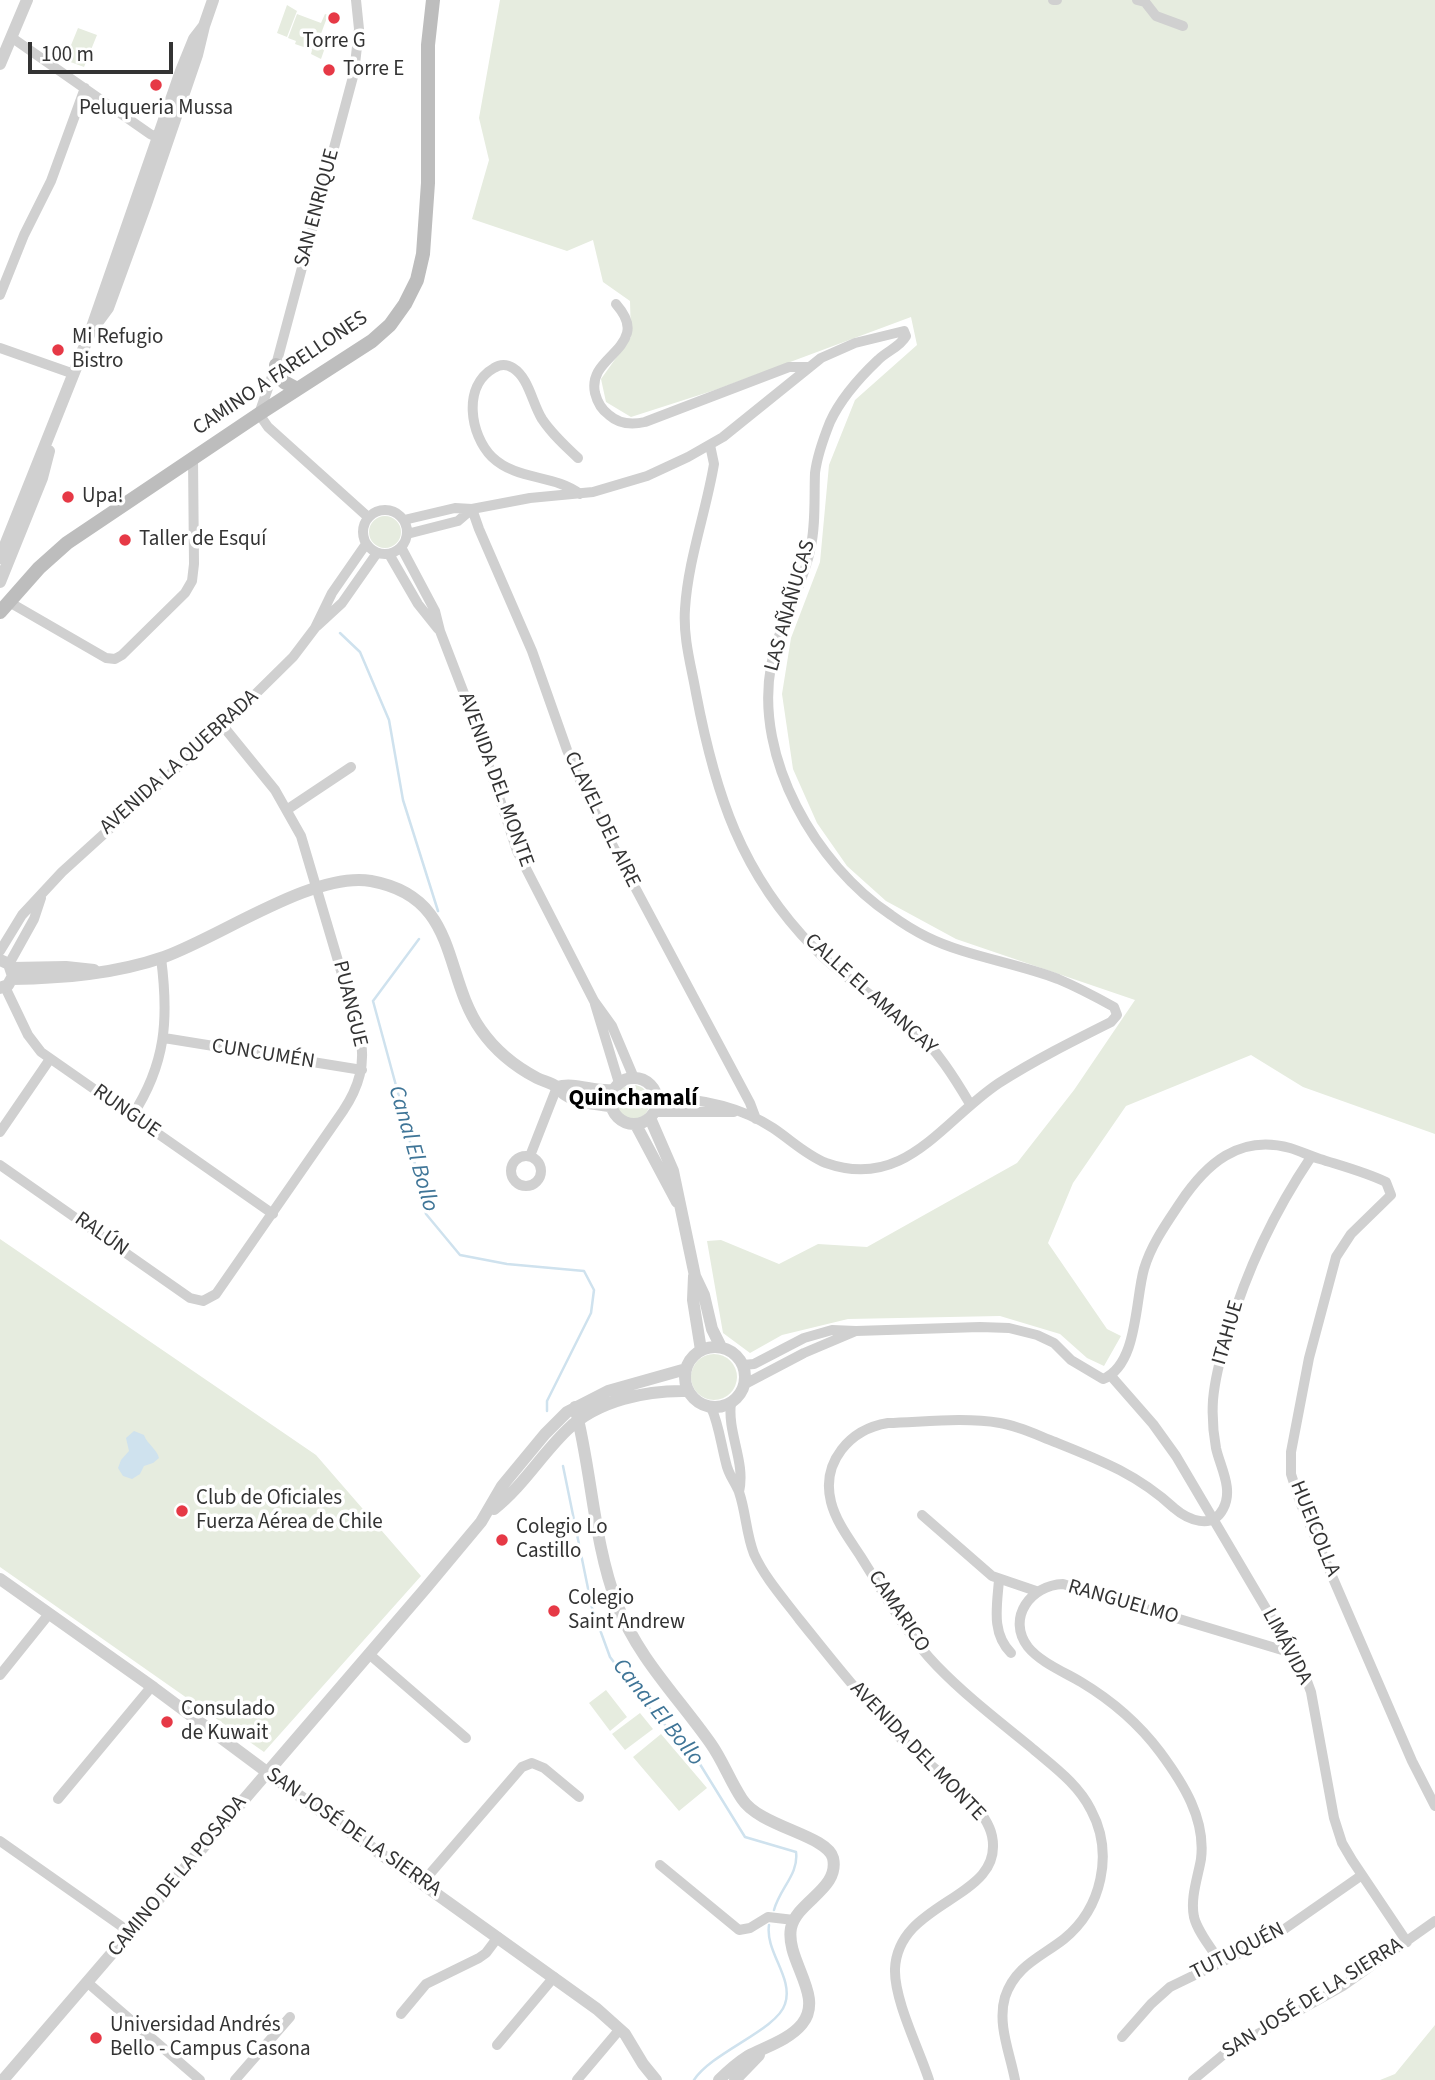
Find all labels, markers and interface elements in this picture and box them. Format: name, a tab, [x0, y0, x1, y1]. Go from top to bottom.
marker: Torre G	[326, 10, 342, 26]
scale bar	[32, 28, 177, 72]
place label: Torre G	[302, 29, 366, 55]
text: 100 m	[41, 39, 94, 69]
place label: Torre E	[343, 57, 404, 83]
marker: Torre E	[321, 62, 337, 78]
marker: Peluqueria Mussa	[148, 77, 164, 93]
place label: Peluqueria Mussa	[79, 96, 233, 122]
street label: SAN ENRIQUE	[290, 146, 346, 270]
street label: CAMINO A FARELLONES	[189, 306, 373, 442]
place label: Mi Refugio Bistro	[72, 325, 163, 375]
marker: Mi Refugio Bistro	[50, 342, 66, 358]
place label: Upa!	[82, 484, 124, 510]
marker: Upa!	[60, 489, 76, 505]
place label: Taller de Esquí	[139, 527, 266, 553]
marker: Taller de Esquí	[117, 532, 133, 548]
street label: LAS AÑAÑUCAS	[760, 538, 822, 674]
street label: AVENIDA LA QUEBRADA	[96, 685, 264, 841]
street label: AVENIDA DEL MONTE	[452, 689, 538, 871]
street label: CLAVEL DEL AIRE	[557, 748, 645, 892]
street label: CALLE EL AMANCAY	[799, 929, 941, 1061]
street label: PUANGUE	[326, 958, 372, 1050]
street label: CUNCUMÉN	[210, 1034, 316, 1076]
street label: RUNGUE	[87, 1080, 165, 1144]
water label: Canal El Bollo	[381, 1083, 443, 1215]
district label: Quinchamalí	[568, 1086, 698, 1114]
street label: RALÚN	[69, 1207, 133, 1263]
street label: ITAHUE	[1208, 1298, 1250, 1368]
street label: HUEICOLLA	[1283, 1477, 1345, 1581]
place label: Club de Oficiales Fuerza Aérea de Chile	[196, 1486, 383, 1536]
marker: Club de Oficiales Fuerza Aérea de Chile	[174, 1503, 190, 1519]
place label: Colegio Lo Castillo	[516, 1515, 608, 1565]
marker: Colegio Lo Castillo	[494, 1532, 510, 1548]
street label: CAMARICO	[862, 1566, 934, 1658]
street label: RANGUELMO	[1065, 1575, 1181, 1631]
place label: Colegio Saint Andrew	[568, 1586, 685, 1636]
marker: Colegio Saint Andrew	[546, 1603, 562, 1619]
street label: LIMÁVIDA	[1255, 1605, 1317, 1689]
water label: Canal El Bollo	[605, 1654, 709, 1772]
street label: AVENIDA DEL MONTE	[844, 1677, 990, 1827]
place label: Consulado de Kuwait	[181, 1697, 275, 1747]
marker: Consulado de Kuwait	[159, 1714, 175, 1730]
street label: SAN JOSÉ DE LA SIERRA	[261, 1763, 445, 1903]
street label: CAMINO DE LA POSADA	[103, 1791, 253, 1963]
street label: TUTUQUÉN	[1187, 1918, 1289, 1986]
street label: SAN JOSÉ DE LA SIERRA	[1218, 1933, 1408, 2065]
place label: Universidad Andrés Bello - Campus Casona	[110, 2013, 311, 2063]
marker: Universidad Andrés Bello - Campus Casona	[88, 2030, 104, 2046]

